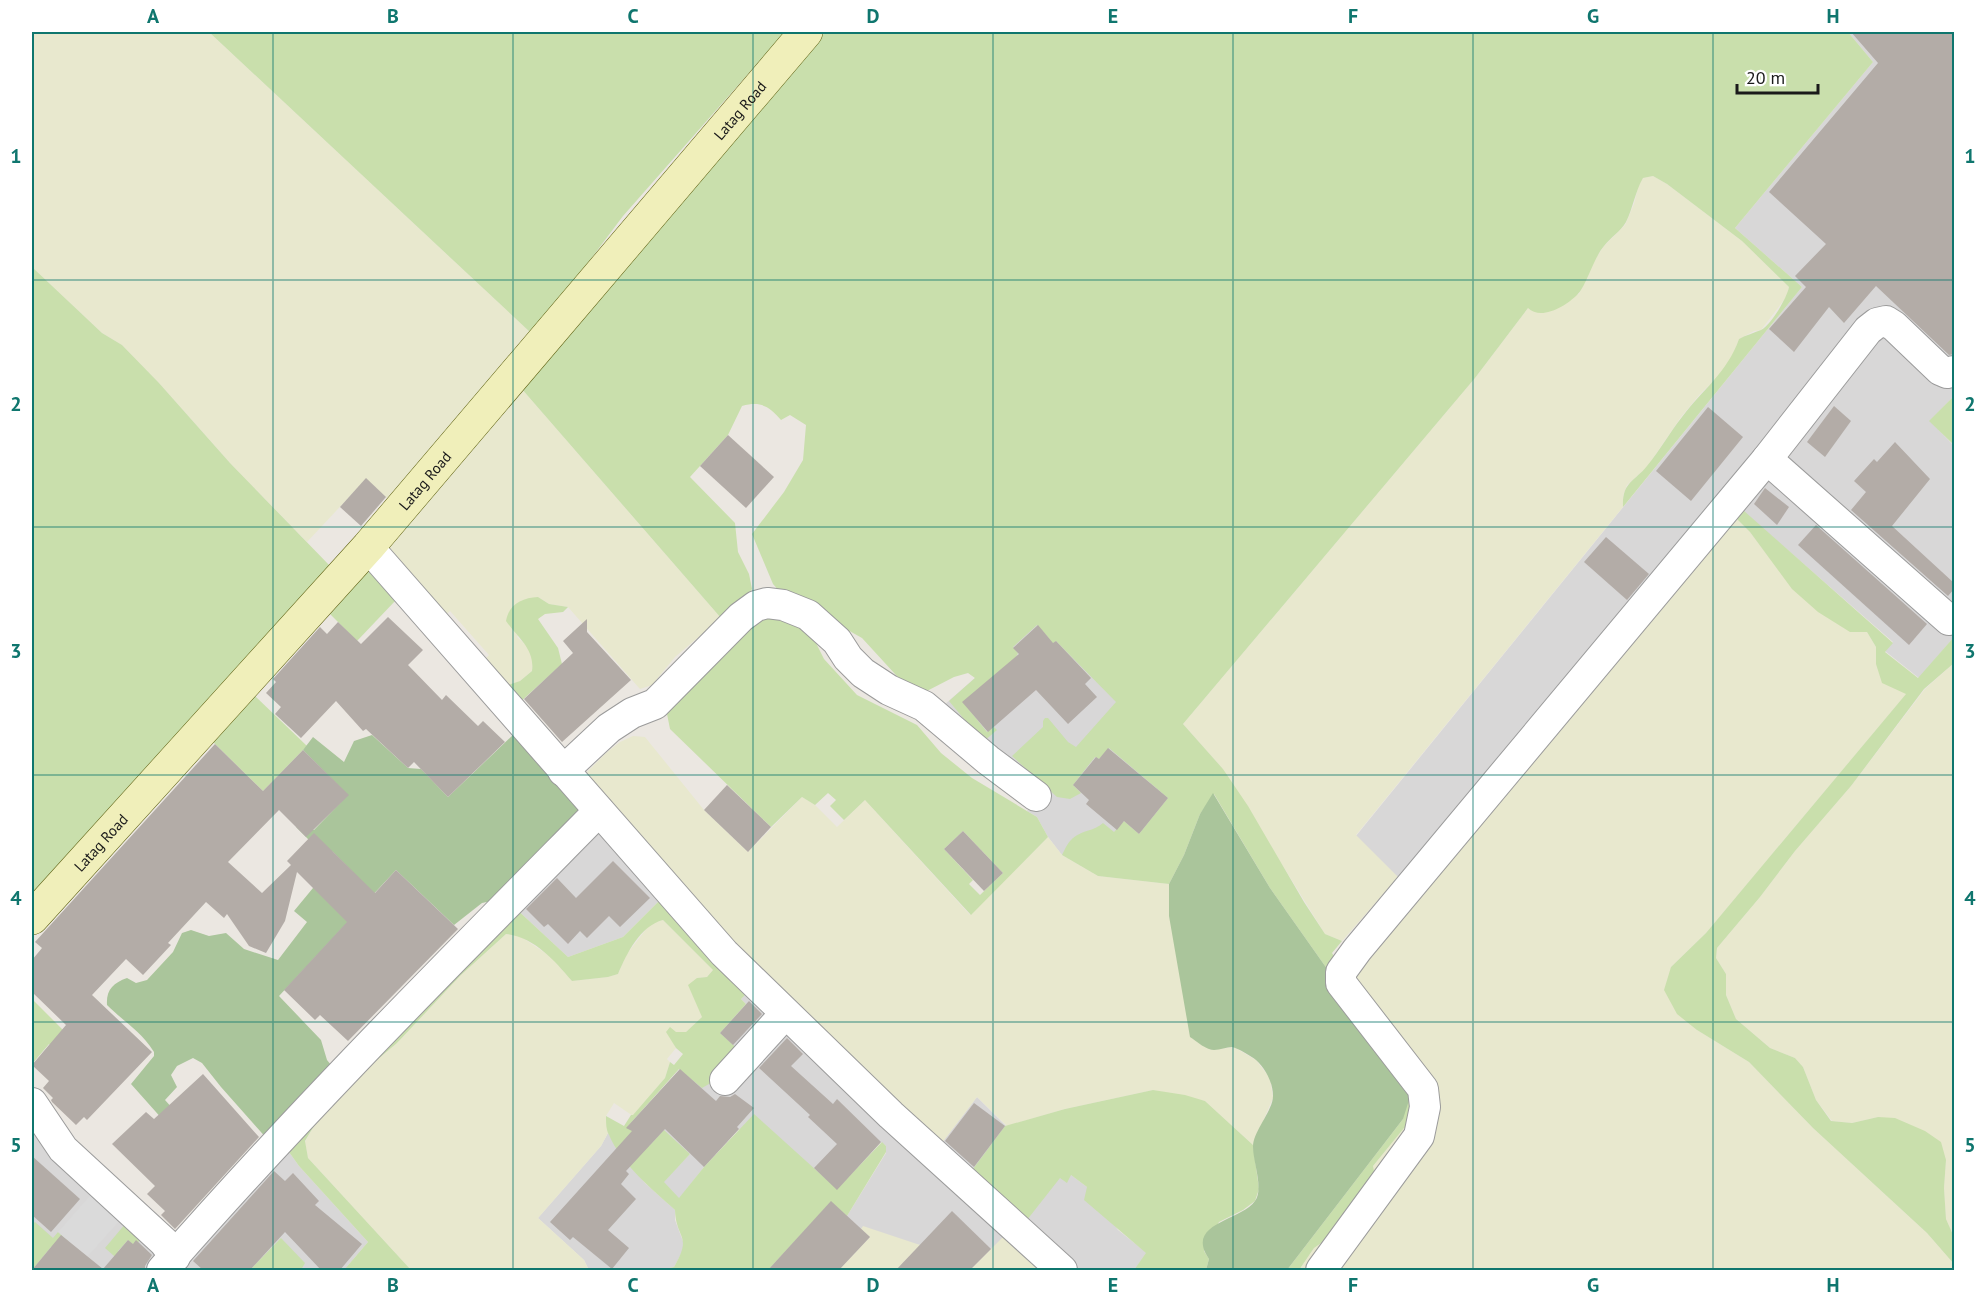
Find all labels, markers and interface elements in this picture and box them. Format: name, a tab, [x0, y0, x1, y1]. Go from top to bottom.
text: A	[147, 3, 160, 29]
text: B	[387, 3, 399, 29]
text: C	[627, 3, 639, 29]
text: D	[867, 3, 880, 29]
text: E	[1108, 3, 1118, 29]
text: F	[1348, 3, 1358, 29]
text: G	[1587, 3, 1599, 29]
text: H	[1826, 3, 1840, 29]
scale bar	[1737, 57, 1818, 95]
text: 20 m	[1746, 66, 1785, 89]
street label: Latag Road	[709, 77, 770, 143]
text: 1	[10, 143, 22, 169]
text: 1	[1964, 143, 1976, 169]
text: 2	[10, 391, 22, 417]
text: 2	[1964, 391, 1976, 417]
street label: Latag Road	[394, 447, 455, 514]
text: 3	[10, 638, 22, 664]
text: 3	[1964, 638, 1976, 664]
street label: Latag Road	[69, 810, 131, 875]
text: 4	[10, 885, 22, 911]
text: 4	[1964, 885, 1976, 911]
text: 5	[10, 1132, 22, 1158]
text: 5	[1964, 1132, 1976, 1158]
text: A	[147, 1272, 160, 1298]
text: B	[387, 1272, 399, 1298]
text: C	[627, 1272, 639, 1298]
text: D	[867, 1272, 880, 1298]
text: E	[1108, 1272, 1118, 1298]
text: F	[1348, 1272, 1358, 1298]
text: G	[1587, 1272, 1599, 1298]
text: H	[1826, 1272, 1840, 1298]

